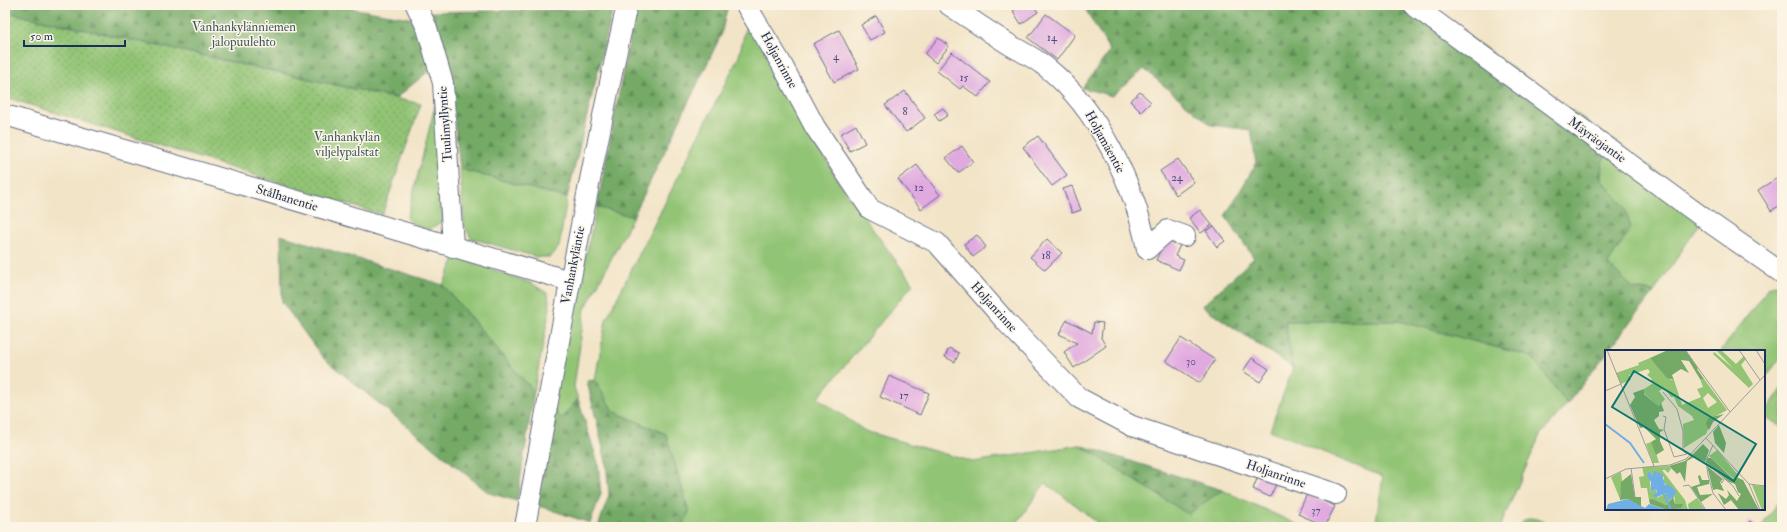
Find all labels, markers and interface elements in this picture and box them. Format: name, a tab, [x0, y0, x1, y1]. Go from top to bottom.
park label: Vanhankylänniemen jalopuulehto	[192, 19, 296, 51]
scale bar	[24, 22, 125, 48]
text: 50 m	[30, 29, 54, 44]
street label: Holjanrinne	[757, 29, 801, 92]
house number: 14	[1047, 31, 1058, 44]
house number: 4	[833, 50, 840, 63]
house number: 15	[960, 71, 969, 84]
street label: Tuulimyllyntie	[434, 85, 457, 163]
house number: 8	[902, 105, 908, 118]
street label: Holjamäentie	[1081, 108, 1129, 177]
street label: Mäyräojantie	[1564, 114, 1630, 168]
park label: Vanhankylän viljelypalstat	[314, 129, 380, 161]
house number: 24	[1171, 171, 1184, 184]
street label: Stålhanentie	[254, 181, 321, 215]
house number: 12	[914, 181, 924, 194]
street label: Vanhankyläntie	[558, 224, 590, 306]
house number: 18	[1041, 249, 1051, 262]
street label: Holjanrinne	[967, 279, 1021, 336]
inset map	[1605, 350, 1765, 510]
house number: 30	[1186, 355, 1196, 368]
house number: 17	[900, 389, 908, 402]
street label: Holjanrinne	[1244, 456, 1309, 492]
house number: 37	[1311, 504, 1321, 517]

